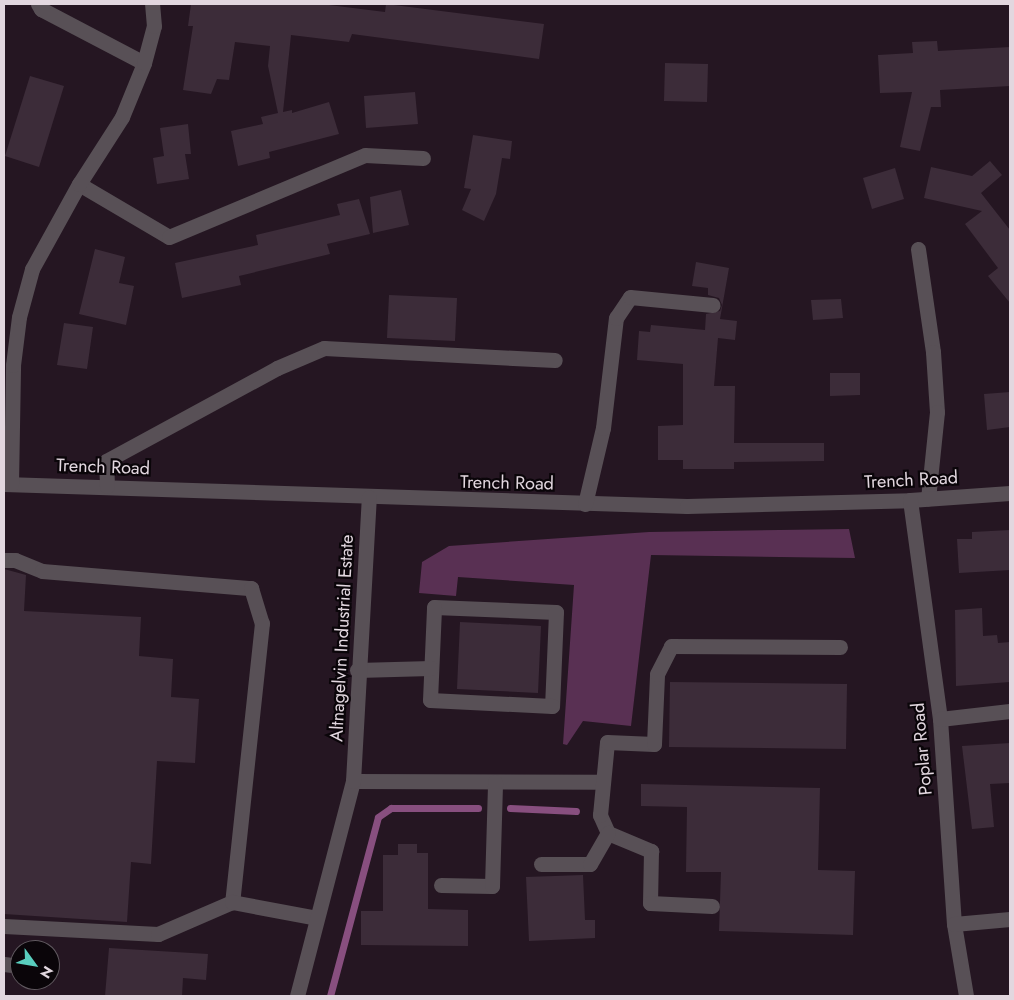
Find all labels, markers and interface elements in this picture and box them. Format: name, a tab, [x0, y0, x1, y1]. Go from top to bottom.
street label: Trench Road	[56, 455, 150, 479]
street label: Trench Road	[864, 467, 958, 493]
street label: Trench Road	[460, 471, 554, 495]
street label: Altnagelvin Industrial Estate	[326, 534, 358, 742]
street label: Poplar Road	[907, 702, 937, 796]
north arrow	[10, 940, 60, 990]
text: N	[35, 962, 58, 982]

